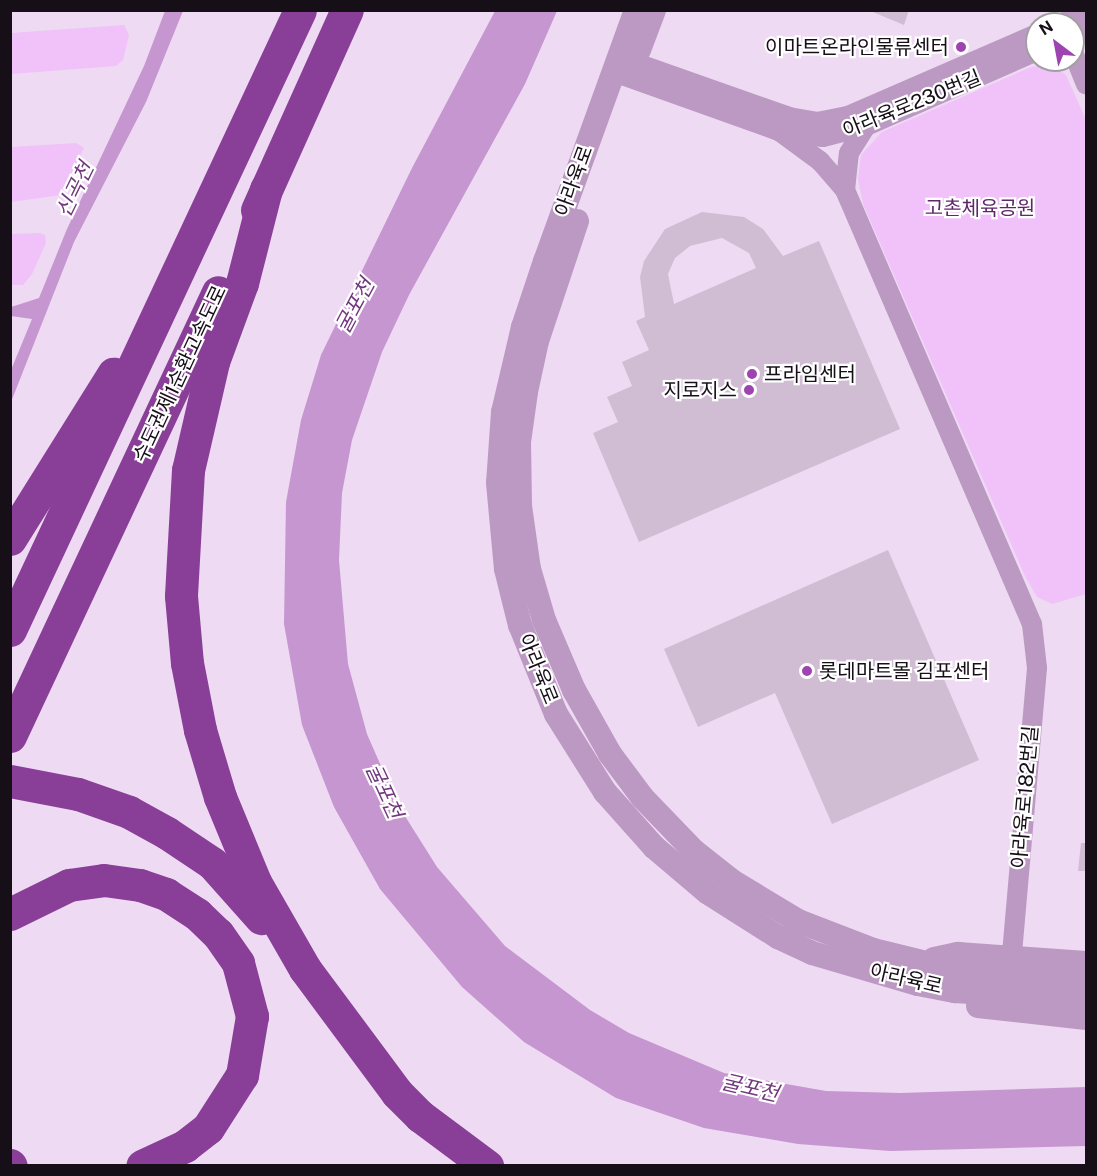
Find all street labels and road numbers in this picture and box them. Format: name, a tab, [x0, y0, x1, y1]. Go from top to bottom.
street label: 아라육로230번길	[839, 65, 985, 143]
street label: 아라육로	[550, 142, 598, 220]
street label: 수도권제1순환고속도로	[129, 282, 231, 466]
street label: 아라육로	[513, 630, 563, 708]
street label: 아라육로182번길	[1007, 725, 1043, 869]
street label: 아라육로	[867, 959, 945, 999]

